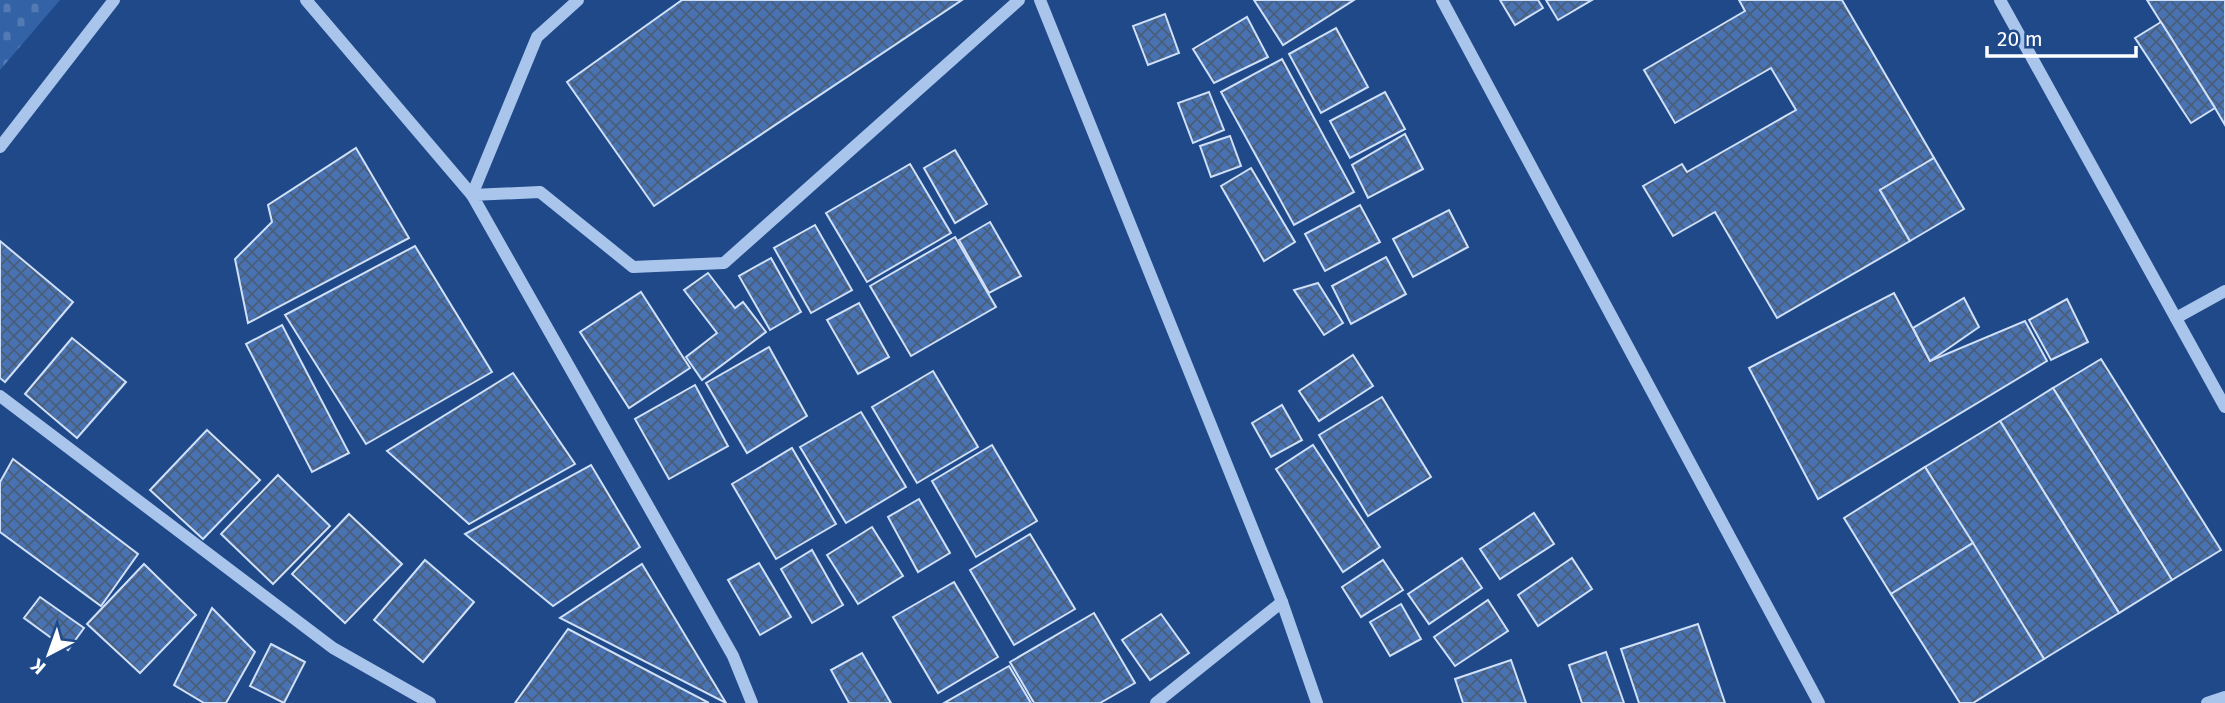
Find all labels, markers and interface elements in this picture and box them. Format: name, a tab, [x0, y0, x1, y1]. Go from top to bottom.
scale bar	[1987, 14, 2136, 58]
text: 20 m	[1997, 26, 2043, 52]
north arrow	[14, 619, 84, 689]
text: K	[25, 653, 50, 679]

